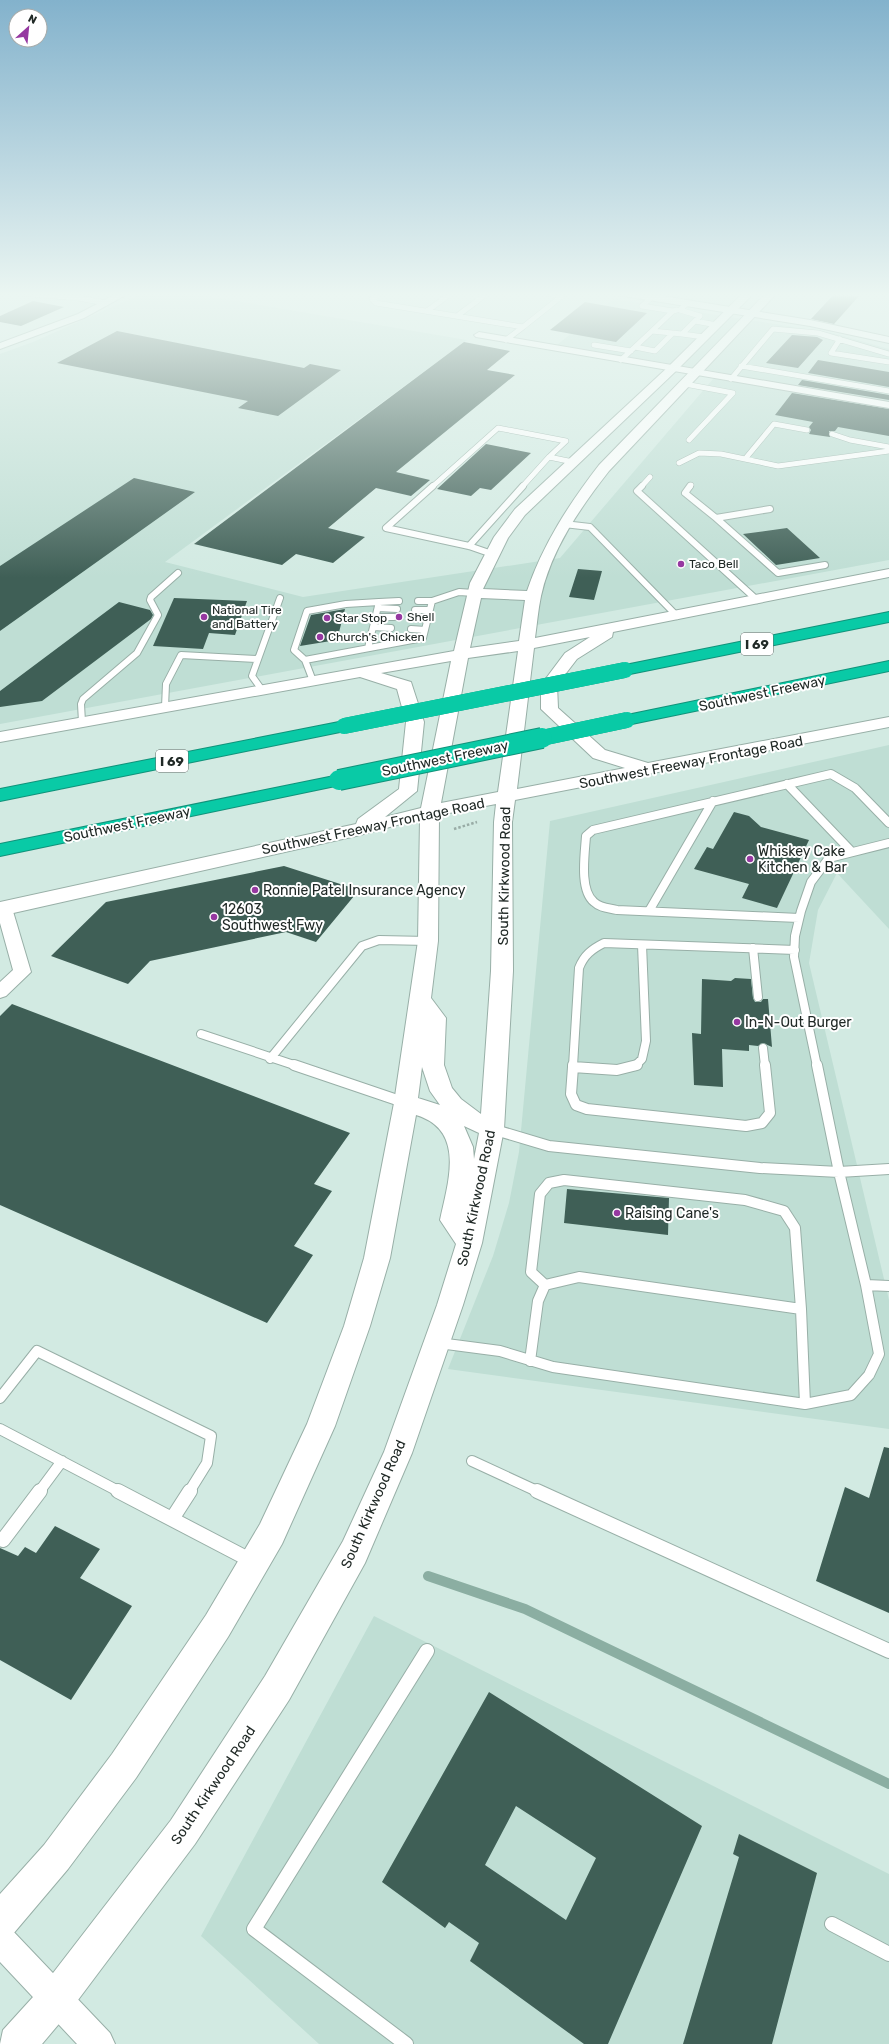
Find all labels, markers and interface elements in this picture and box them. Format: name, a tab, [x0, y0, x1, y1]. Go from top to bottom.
north arrow	[8, 8, 48, 48]
text: N	[26, 12, 39, 27]
place label: Taco Bell	[689, 557, 739, 571]
marker: Taco Bell	[676, 559, 686, 569]
place label: National Tire and Battery	[212, 603, 282, 631]
place label: Shell	[407, 610, 434, 624]
place label: Star Stop	[335, 611, 387, 625]
marker: National Tire and Battery	[199, 612, 209, 622]
marker: Shell	[394, 612, 404, 622]
marker: Star Stop	[322, 613, 332, 623]
place label: Church's Chicken	[328, 630, 425, 644]
marker: Church's Chicken	[315, 632, 325, 642]
road number: I 69	[741, 633, 773, 655]
street label: Southwest Freeway	[697, 672, 827, 715]
street label: Southwest Freeway Frontage Road	[578, 732, 804, 793]
street label: Southwest Freeway	[380, 737, 510, 780]
road number: I 69	[156, 750, 188, 772]
street label: Southwest Freeway Frontage Road	[260, 795, 486, 858]
street label: Southwest Freeway	[62, 803, 192, 846]
street label: South Kirkwood Road	[495, 806, 514, 946]
place label: Whiskey Cake Kitchen & Bar	[758, 843, 848, 876]
marker: Whiskey Cake Kitchen & Bar	[745, 854, 755, 864]
place label: Ronnie Patel Insurance Agency	[263, 882, 466, 899]
marker: Ronnie Patel Insurance Agency	[250, 885, 260, 895]
place label: 12603 Southwest Fwy	[222, 901, 323, 934]
marker: 12603 Southwest Fwy	[209, 912, 219, 922]
place label: In-N-Out Burger	[745, 1014, 852, 1031]
marker: In-N-Out Burger	[732, 1017, 742, 1027]
street label: South Kirkwood Road	[454, 1128, 499, 1268]
place label: Raising Cane's	[625, 1205, 719, 1222]
marker: Raising Cane's	[612, 1208, 622, 1218]
street label: South Kirkwood Road	[337, 1437, 409, 1571]
street label: South Kirkwood Road	[168, 1723, 259, 1848]

